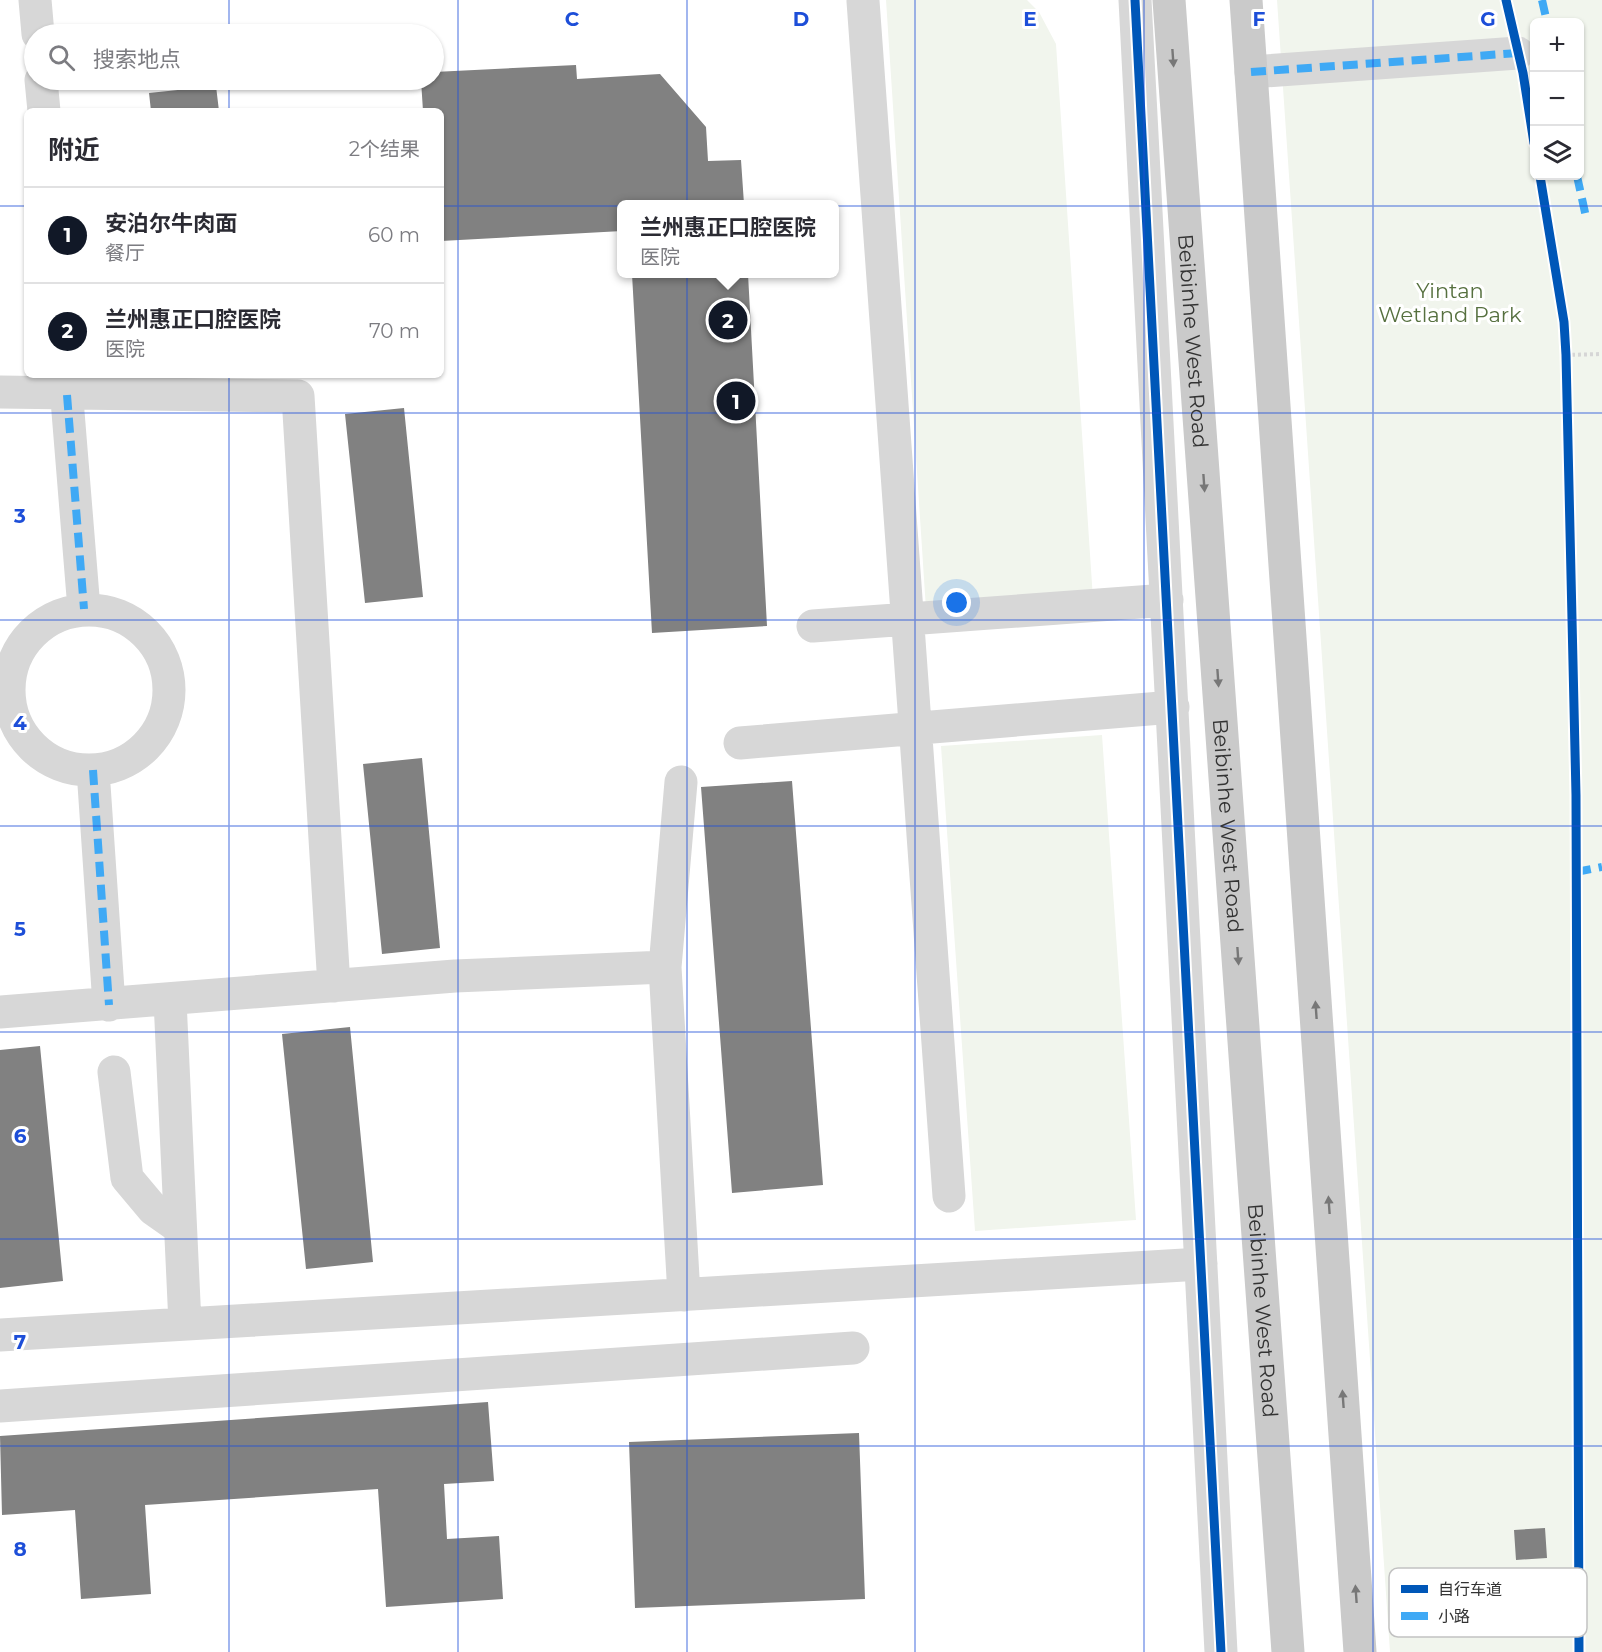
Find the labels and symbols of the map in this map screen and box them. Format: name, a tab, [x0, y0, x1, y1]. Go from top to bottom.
text: C	[565, 7, 580, 31]
text: D	[793, 7, 809, 31]
text: E	[1023, 7, 1037, 31]
text: F	[1253, 7, 1266, 31]
text: G	[1480, 7, 1496, 31]
one-way arrow	[1168, 49, 1178, 68]
street label: Beibinhe West Road	[1173, 233, 1214, 449]
park label: Yintan Wetland Park	[1378, 278, 1522, 327]
pin: 2	[708, 298, 748, 342]
pin: 1	[716, 378, 756, 424]
one-way arrow	[1199, 474, 1208, 493]
text: 3	[13, 504, 26, 528]
your location	[942, 588, 971, 617]
one-way arrow	[1213, 668, 1222, 687]
text: 4	[13, 711, 27, 735]
street label: Beibinhe West Road	[1208, 718, 1249, 934]
text: 5	[14, 917, 26, 941]
one-way arrow	[1233, 947, 1243, 966]
one-way arrow	[1311, 1001, 1321, 1020]
text: 6	[14, 1124, 27, 1148]
one-way arrow	[1325, 1195, 1334, 1214]
street label: Beibinhe West Road	[1243, 1203, 1284, 1419]
text: 7	[14, 1330, 26, 1354]
one-way arrow	[1338, 1390, 1348, 1409]
text: 8	[13, 1537, 27, 1561]
legend	[1389, 1568, 1587, 1637]
text: 自行车道	[1438, 1580, 1502, 1599]
one-way arrow	[1352, 1584, 1361, 1603]
text: 小路	[1438, 1607, 1470, 1626]

